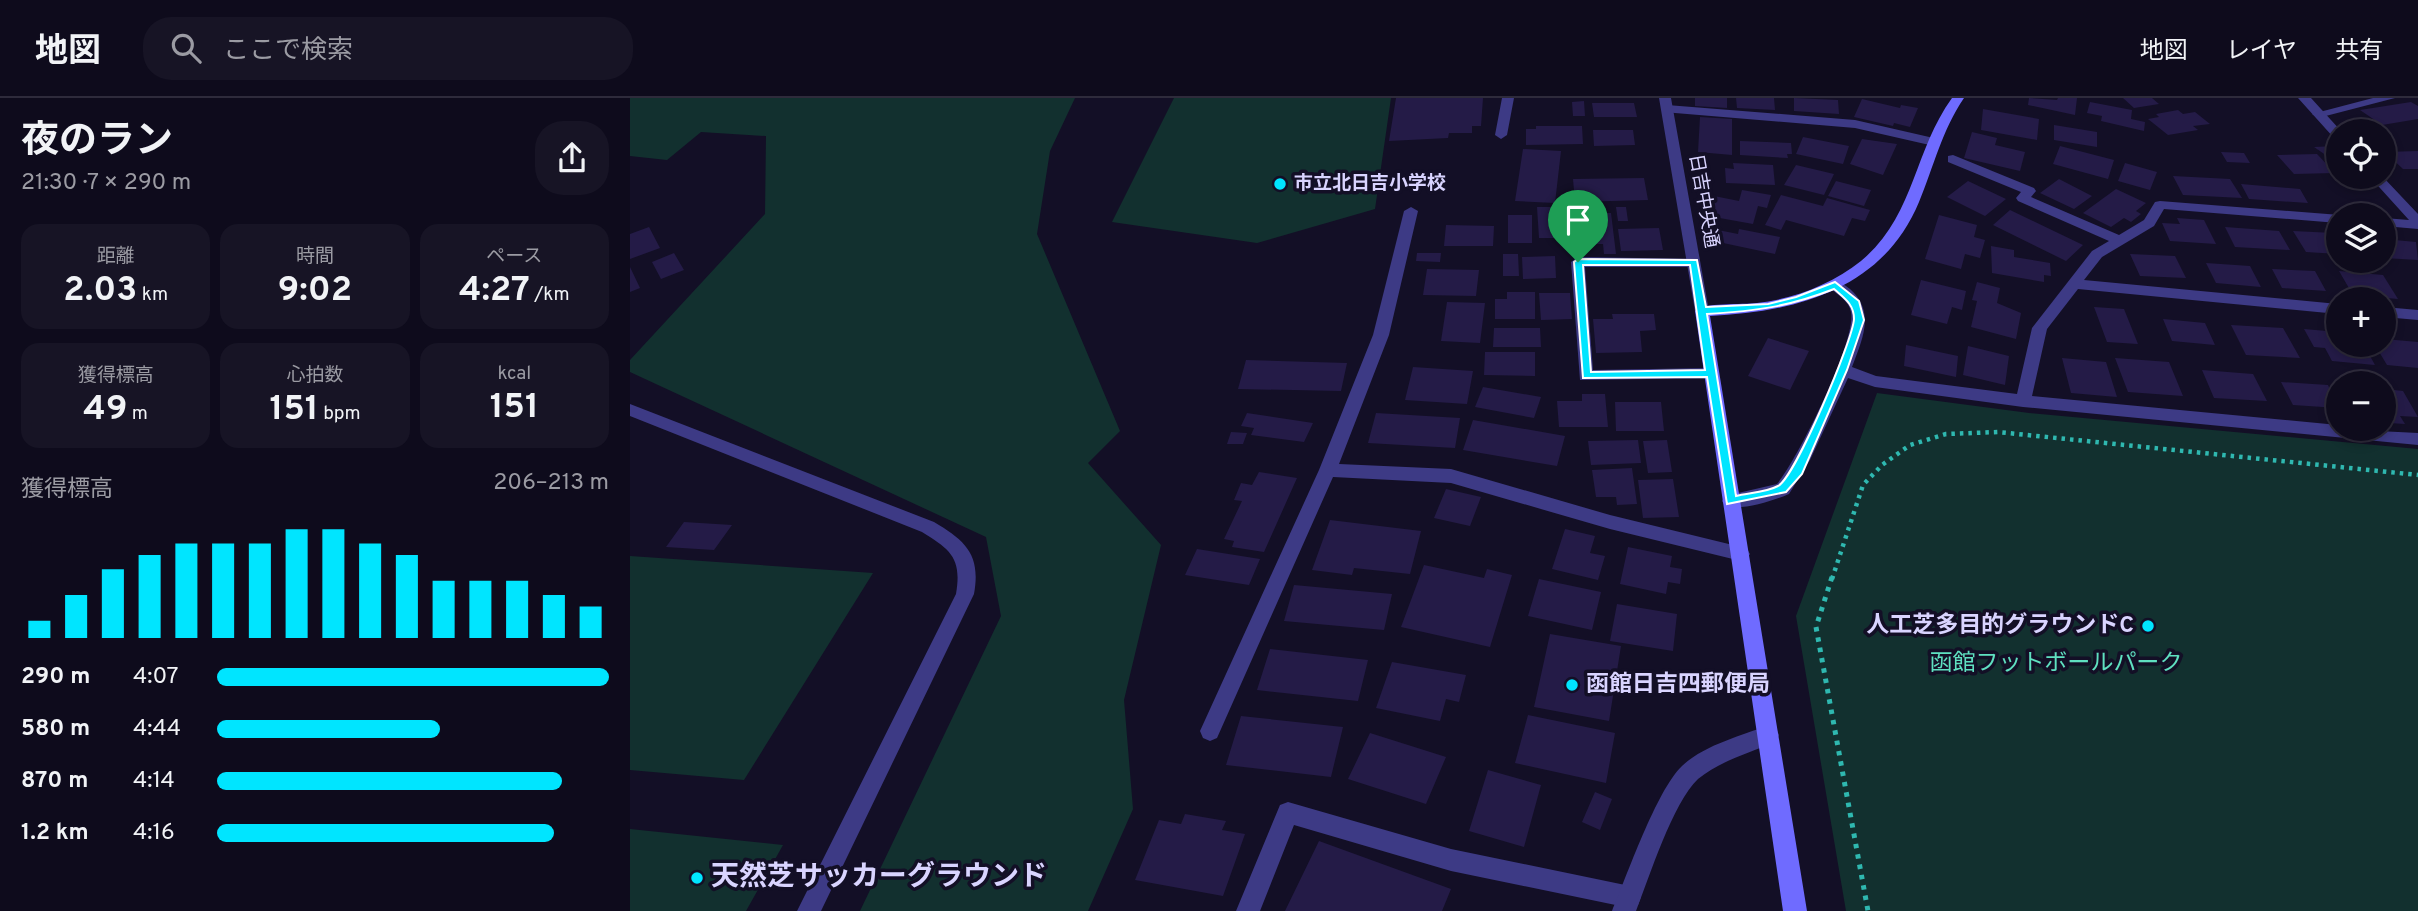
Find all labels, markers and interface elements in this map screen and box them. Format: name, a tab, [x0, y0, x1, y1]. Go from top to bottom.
search box	[143, 17, 633, 80]
icon: search	[167, 29, 205, 67]
text: 地図	[35, 32, 101, 74]
text: ここで検索	[223, 35, 353, 68]
text: 地図	[2140, 37, 2188, 67]
text: レイヤ	[2226, 37, 2297, 67]
text: 共有	[2335, 37, 2383, 67]
text: 夜のラン	[21, 118, 173, 167]
map controls	[2326, 119, 2396, 441]
button: locate	[2326, 119, 2396, 189]
button: share	[535, 121, 609, 195]
street label: 日吉中央通	[1683, 152, 1723, 250]
text: 21:30 · 7 × 290 m	[21, 169, 191, 198]
place label: 市立北日吉小学校	[1294, 172, 1446, 196]
marker: 市立北日吉小学校	[1272, 176, 1288, 192]
pin	[1548, 190, 1608, 262]
icon: arrive	[1559, 201, 1597, 239]
button: layers	[2326, 203, 2396, 273]
text: 距離	[97, 245, 135, 269]
text: 時間	[296, 245, 334, 269]
text: ペース	[486, 245, 542, 269]
text: 2.03	[63, 269, 137, 313]
text: 9:02	[278, 269, 352, 313]
text: 4:27	[459, 269, 530, 313]
text: km	[137, 283, 168, 307]
text: /km	[530, 283, 570, 307]
button: +	[2326, 287, 2396, 357]
text: kcal	[497, 362, 531, 386]
text: 獲得標高	[78, 364, 154, 388]
text: 心拍数	[286, 364, 344, 388]
button: −	[2326, 371, 2396, 441]
text: 151	[490, 386, 539, 430]
text: 49	[83, 388, 127, 432]
text: 151	[269, 388, 319, 432]
text: m	[127, 402, 148, 426]
text: bpm	[319, 402, 361, 426]
text: 206–213 m	[493, 469, 609, 498]
text: 獲得標高	[21, 476, 113, 505]
place label: 人工芝多目的グラウンドC	[1866, 612, 2134, 641]
marker: 人工芝多目的グラウンドC	[2140, 618, 2156, 634]
park label: 函館フットボールパーク	[1930, 650, 2183, 679]
text: 290 m	[21, 663, 90, 692]
text: 4:07	[133, 663, 179, 692]
place label: 函館日吉四郵便局	[1586, 671, 1770, 700]
marker: 函館日吉四郵便局	[1564, 677, 1580, 693]
text: 580 m	[21, 715, 90, 744]
text: 4:44	[133, 715, 181, 744]
text: 870 m	[21, 767, 88, 796]
text: 4:14	[133, 767, 175, 796]
text: 1.2 km	[21, 819, 89, 848]
text: 4:16	[133, 819, 175, 848]
place label: 天然芝サッカーグラウンド	[711, 860, 1047, 896]
marker: 天然芝サッカーグラウンド	[689, 870, 705, 886]

